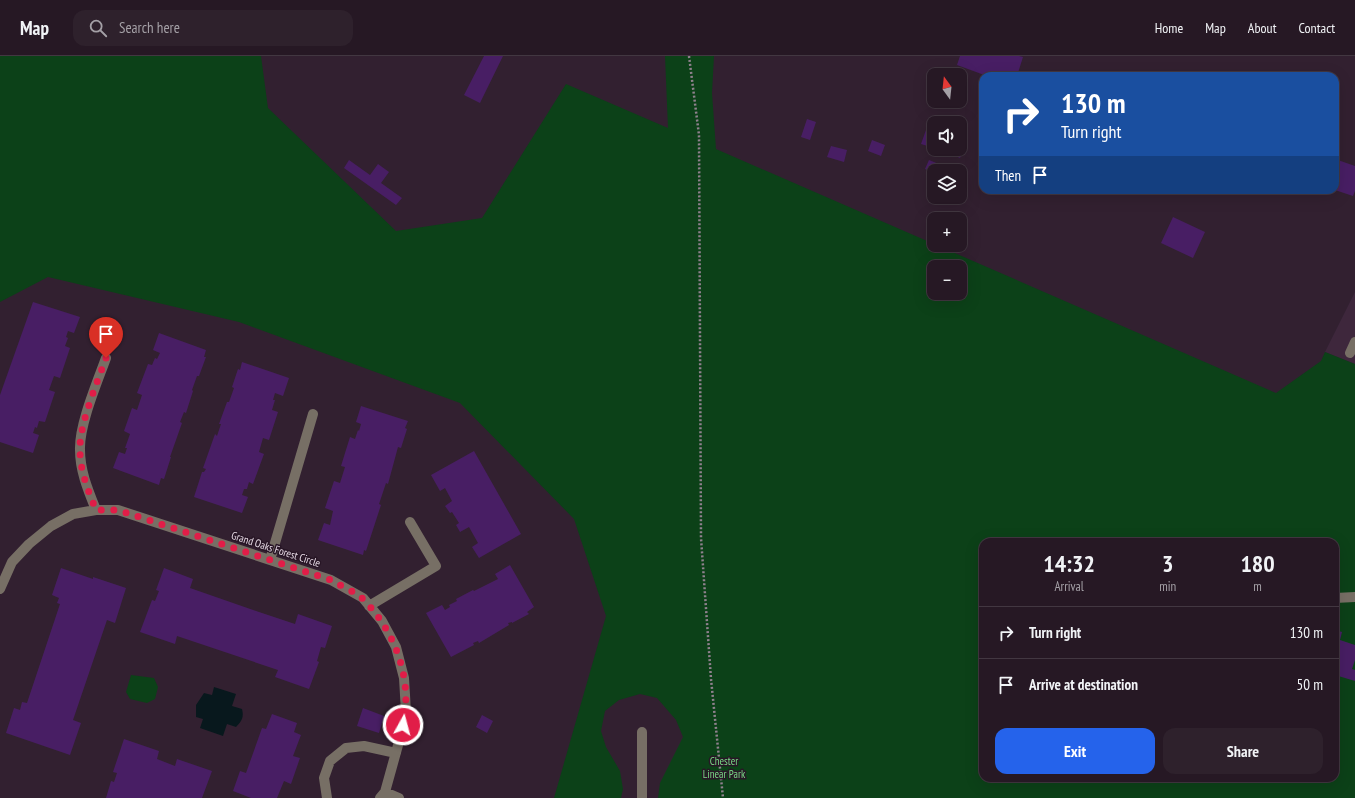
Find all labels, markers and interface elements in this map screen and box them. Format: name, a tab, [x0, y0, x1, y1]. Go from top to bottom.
search box	[73, 10, 353, 46]
text: Map	[20, 16, 49, 40]
icon: search	[87, 17, 109, 39]
text: Search here	[119, 18, 180, 37]
text: Home	[1155, 19, 1183, 37]
text: Map	[1205, 19, 1226, 37]
text: About	[1248, 19, 1277, 37]
text: Contact	[1299, 19, 1335, 37]
north arrow	[927, 68, 967, 108]
map controls	[927, 68, 967, 300]
text: 130 m	[1061, 84, 1125, 121]
icon: right	[995, 88, 1047, 140]
button: sound	[927, 116, 967, 156]
text: Turn right	[1061, 120, 1121, 143]
button: layers	[927, 164, 967, 204]
icon: arrive	[1029, 164, 1051, 186]
text: Then	[995, 166, 1021, 185]
button: +	[927, 212, 967, 252]
button: −	[927, 260, 967, 300]
pin	[89, 317, 123, 358]
icon: arrive	[95, 323, 117, 345]
street label: Grand Oaks Forest Circle	[230, 528, 323, 570]
text: 14:32	[1043, 548, 1095, 579]
text: 3	[1162, 548, 1173, 579]
text: 180	[1240, 548, 1275, 579]
text: Arrival	[1054, 578, 1084, 595]
text: min	[1159, 578, 1176, 595]
text: m	[1253, 578, 1262, 595]
icon: right	[995, 622, 1017, 644]
text: Turn right	[1029, 623, 1081, 642]
text: 130 m	[1290, 623, 1323, 642]
icon: arrive	[995, 674, 1017, 696]
text: Arrive at destination	[1029, 675, 1138, 694]
text: 50 m	[1297, 675, 1323, 694]
position arrow	[382, 704, 424, 746]
button: Exit	[995, 728, 1155, 774]
button: Share	[1163, 728, 1323, 774]
park label: Chester Linear Park	[703, 754, 746, 781]

